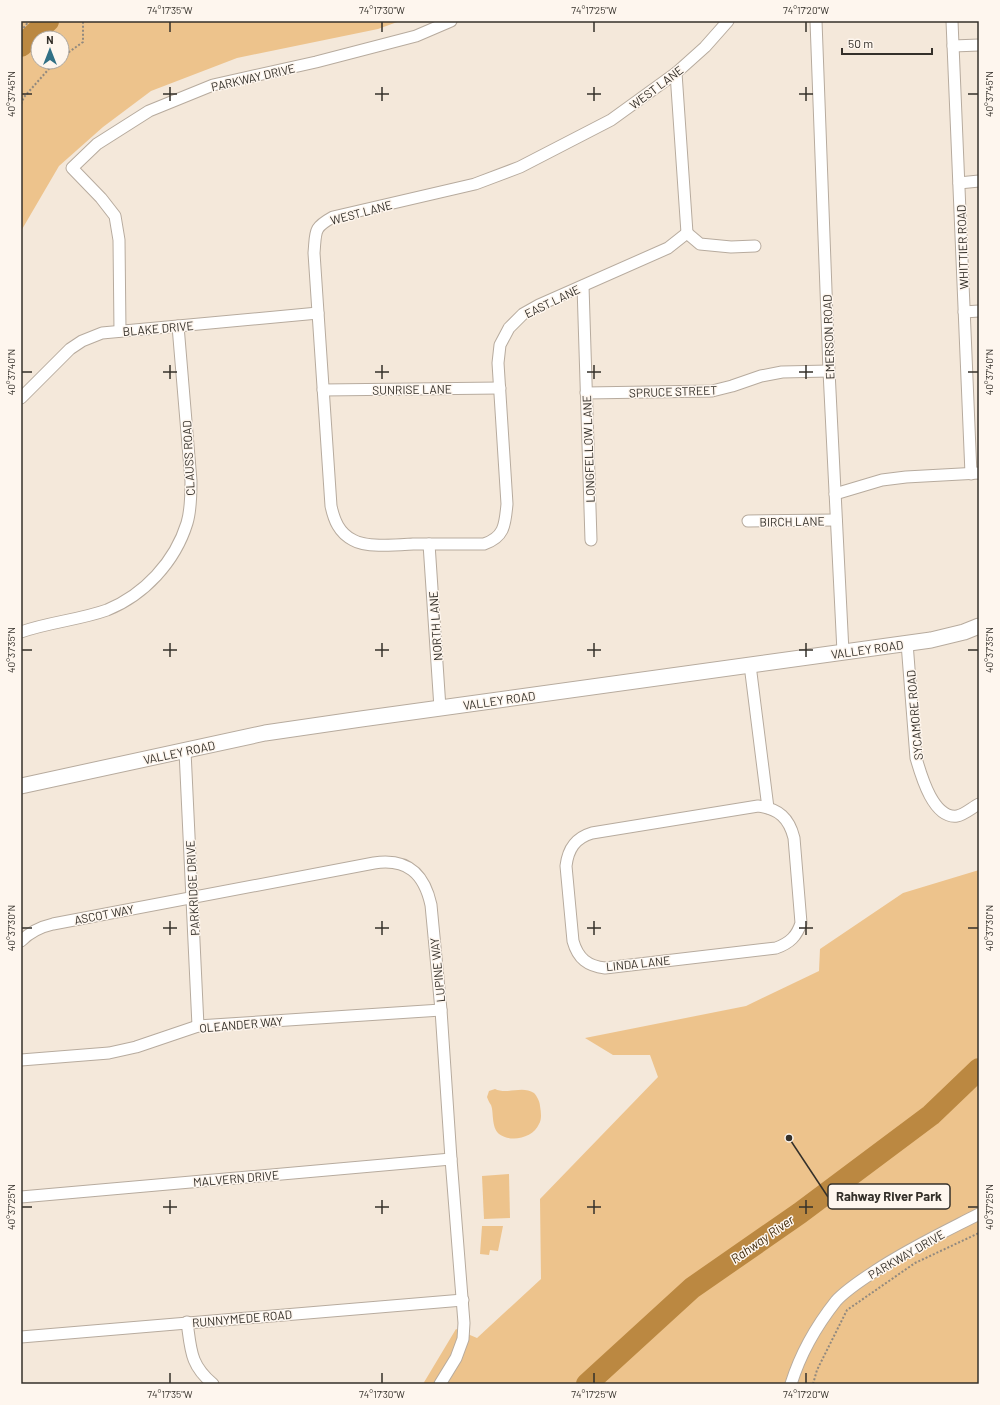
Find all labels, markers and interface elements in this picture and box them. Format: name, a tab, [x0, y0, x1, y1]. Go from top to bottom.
text: 74°17'35"W	[147, 4, 193, 16]
text: 74°17'30"W	[359, 4, 405, 16]
text: 74°17'25"W	[571, 4, 617, 16]
text: 74°17'20"W	[783, 4, 829, 16]
north arrow	[30, 30, 70, 70]
scale bar	[842, 30, 932, 56]
text: N	[46, 33, 54, 46]
text: 50 m	[848, 36, 873, 50]
street label: PARKWAY DRIVE	[210, 61, 296, 93]
street label: WEST LANE	[626, 62, 686, 112]
text: 40°37'45"N	[5, 71, 17, 117]
text: 40°37'45"N	[983, 71, 995, 117]
street label: WEST LANE	[329, 197, 393, 227]
street label: WHITTIER ROAD	[954, 204, 970, 290]
street label: EAST LANE	[522, 282, 582, 320]
street label: EMERSON ROAD	[820, 294, 836, 380]
street label: BLAKE DRIVE	[122, 318, 194, 338]
text: 40°37'40"N	[5, 349, 17, 395]
text: 40°37'40"N	[983, 349, 995, 395]
street label: SUNRISE LANE	[372, 381, 452, 397]
street label: SPRUCE STREET	[629, 382, 718, 400]
street label: LONGFELLOW LANE	[579, 395, 597, 503]
street label: CLAUSS ROAD	[179, 420, 197, 496]
street label: BIRCH LANE	[759, 513, 825, 529]
street label: NORTH LANE	[426, 591, 444, 661]
text: 40°37'35"N	[5, 627, 17, 673]
text: 40°37'35"N	[983, 627, 995, 673]
street label: VALLEY ROAD	[830, 637, 904, 661]
street label: SYCAMORE ROAD	[903, 669, 925, 761]
street label: VALLEY ROAD	[462, 688, 536, 712]
street label: VALLEY ROAD	[142, 738, 216, 766]
street label: PARKRIDGE DRIVE	[183, 840, 201, 936]
street label: ASCOT WAY	[73, 901, 135, 927]
text: 40°37'30"N	[5, 905, 17, 951]
text: 40°37'30"N	[983, 905, 995, 951]
street label: LUPINE WAY	[427, 937, 447, 1003]
street label: LINDA LANE	[605, 953, 671, 973]
street label: OLEANDER WAY	[199, 1013, 284, 1035]
street label: MALVERN DRIVE	[192, 1167, 280, 1189]
text: 40°37'25"N	[5, 1184, 17, 1230]
callout: Rahway River Park	[828, 1184, 950, 1209]
text: 40°37'25"N	[983, 1184, 995, 1230]
text: Rahway River Park	[836, 1188, 942, 1204]
water label: Rahway River	[727, 1211, 797, 1267]
street label: PARKWAY DRIVE	[865, 1226, 947, 1282]
street label: RUNNYMEDE ROAD	[191, 1307, 293, 1329]
text: 74°17'35"W	[147, 1388, 193, 1400]
text: 74°17'30"W	[359, 1388, 405, 1400]
text: 74°17'25"W	[571, 1388, 617, 1400]
text: 74°17'20"W	[783, 1388, 829, 1400]

